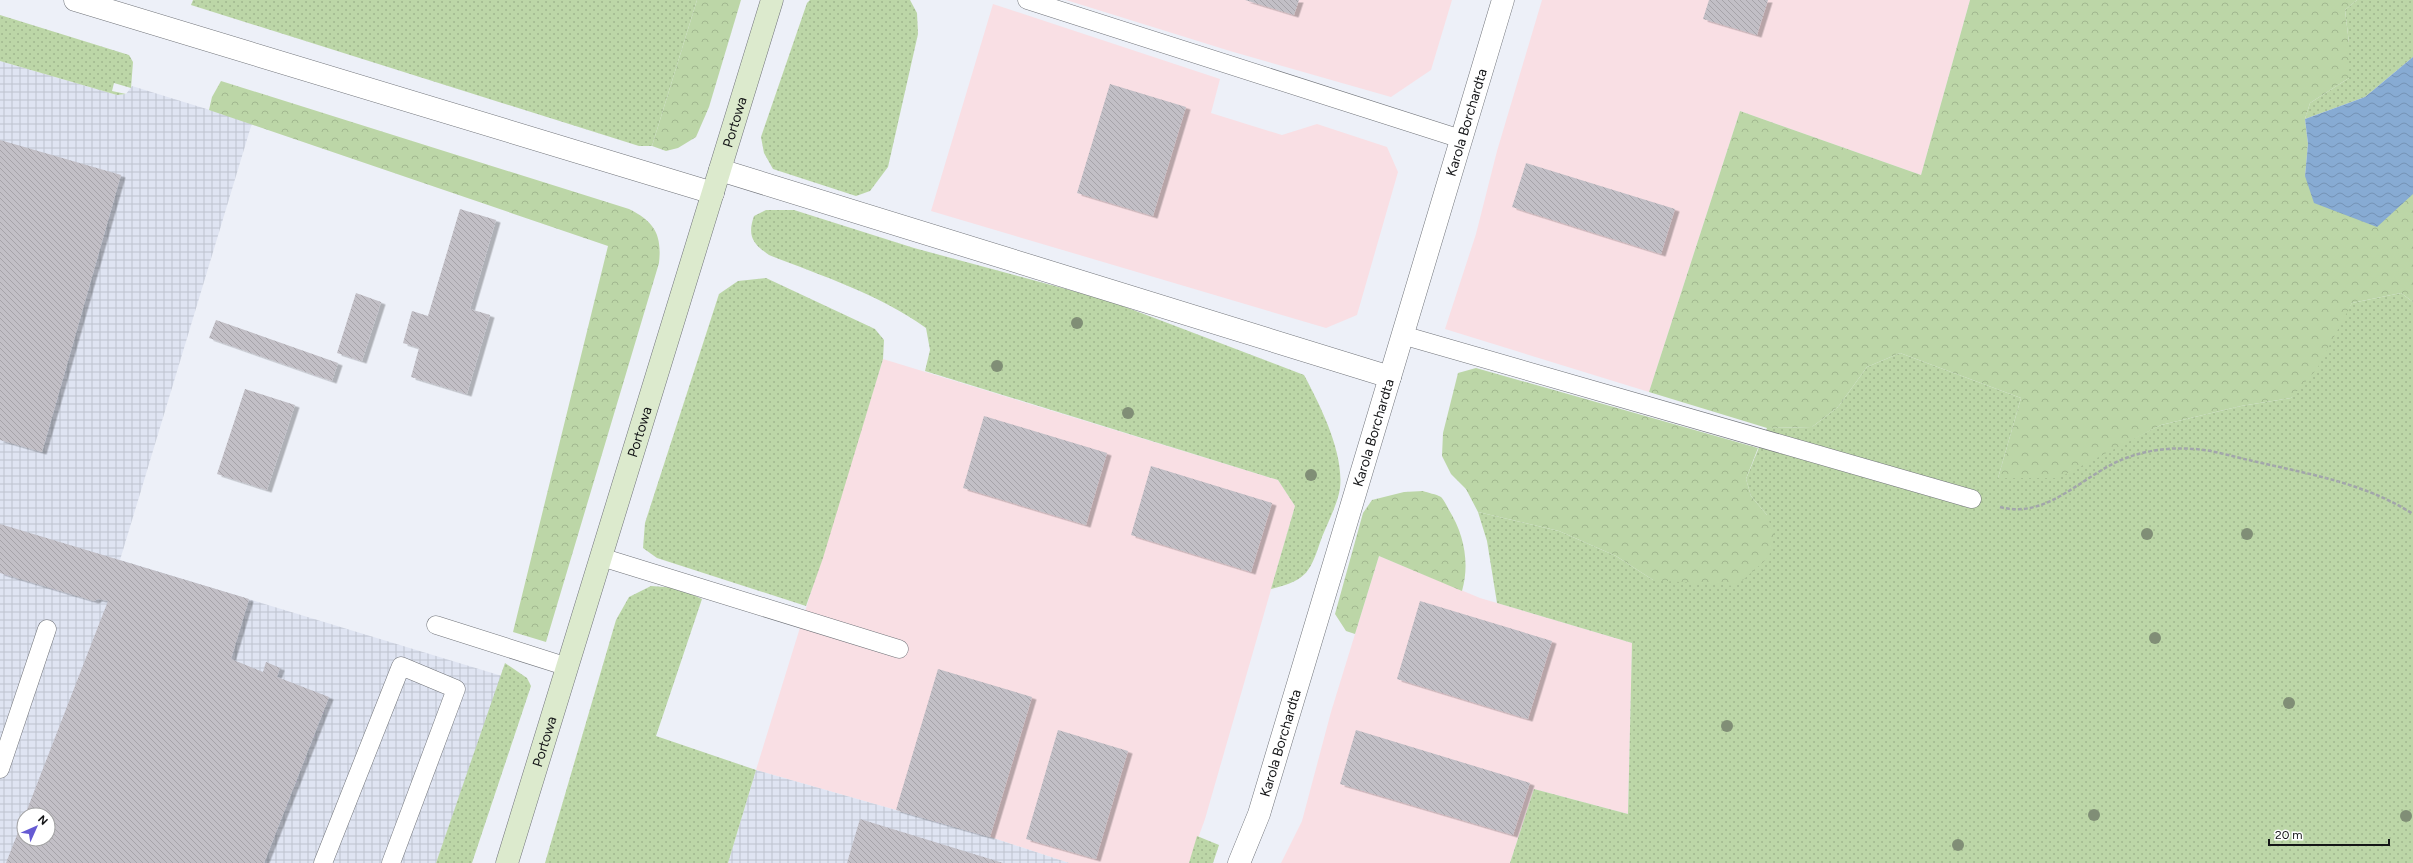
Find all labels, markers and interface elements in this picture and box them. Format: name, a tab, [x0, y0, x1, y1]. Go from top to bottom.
street label: Karola Borchardta	[1442, 67, 1490, 178]
street label: Portowa	[719, 95, 750, 149]
street label: Karola Borchardta	[1349, 377, 1397, 489]
street label: Portowa	[624, 405, 655, 459]
street label: Karola Borchardta	[1256, 687, 1304, 799]
street label: Portowa	[529, 714, 560, 769]
north arrow	[16, 807, 56, 847]
text: N	[35, 813, 50, 828]
scale bar	[2269, 821, 2389, 847]
text: 20 m	[2275, 828, 2303, 842]

